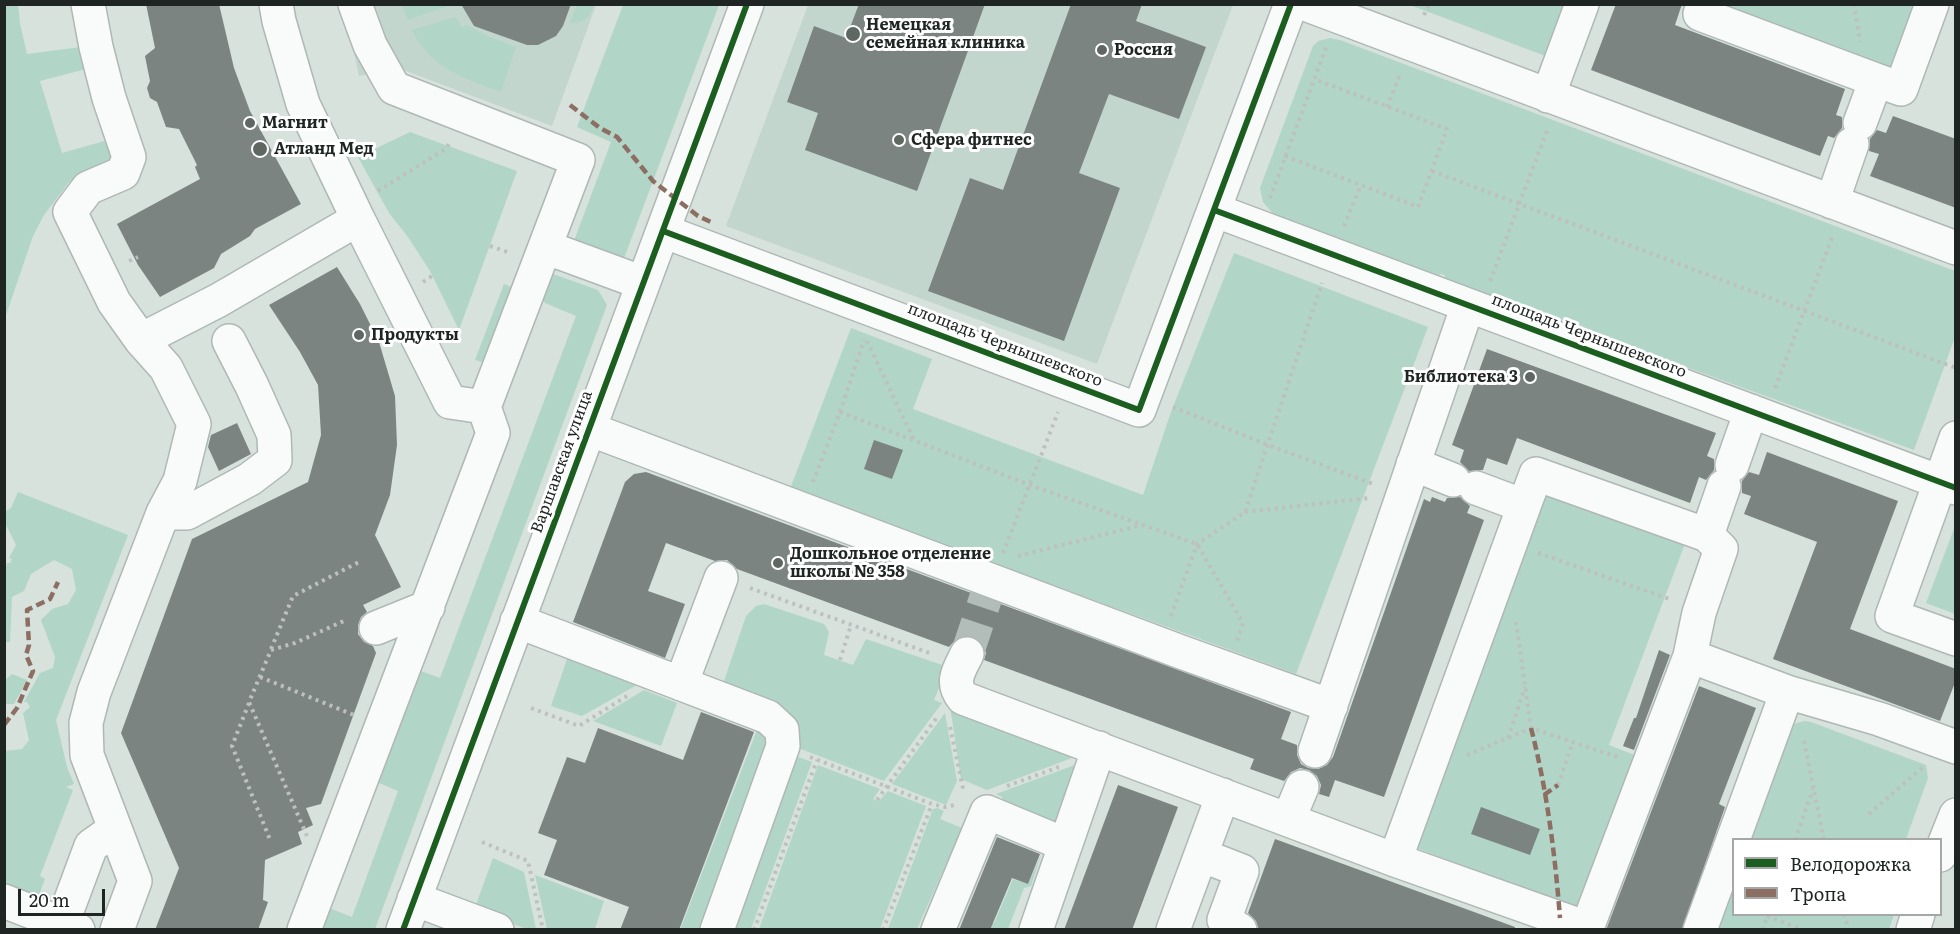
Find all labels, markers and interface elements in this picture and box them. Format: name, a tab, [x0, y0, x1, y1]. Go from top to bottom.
place label: Немецкая семейная клиника	[866, 15, 1025, 53]
marker: Немецкая семейная клиника	[844, 25, 862, 43]
place label: Россия	[1114, 40, 1173, 60]
marker: Россия	[1095, 43, 1109, 57]
place label: Магнит	[262, 113, 328, 133]
marker: Магнит	[243, 116, 257, 130]
place label: Сфера фитнес	[911, 130, 1032, 150]
marker: Сфера фитнес	[892, 133, 906, 147]
place label: Атланд Мед	[274, 139, 374, 159]
marker: Атланд Мед	[251, 140, 269, 158]
street label: площадь Чернышевского	[1489, 290, 1689, 382]
street label: площадь Чернышевского	[905, 299, 1105, 391]
place label: Продукты	[371, 325, 459, 345]
marker: Продукты	[352, 328, 366, 342]
place label: Библиотека 3	[1404, 367, 1518, 387]
marker: Библиотека 3	[1523, 370, 1537, 384]
street label: Варшавская улица	[527, 388, 597, 536]
place label: Дошкольное отделение школы № 358	[790, 544, 991, 582]
marker: Дошкольное отделение школы № 358	[771, 556, 785, 570]
legend	[1732, 838, 1942, 916]
text: Велодорожка	[1790, 850, 1911, 877]
scale bar	[21, 877, 108, 915]
text: Тропа	[1790, 880, 1846, 907]
text: 20 m	[29, 886, 70, 913]

